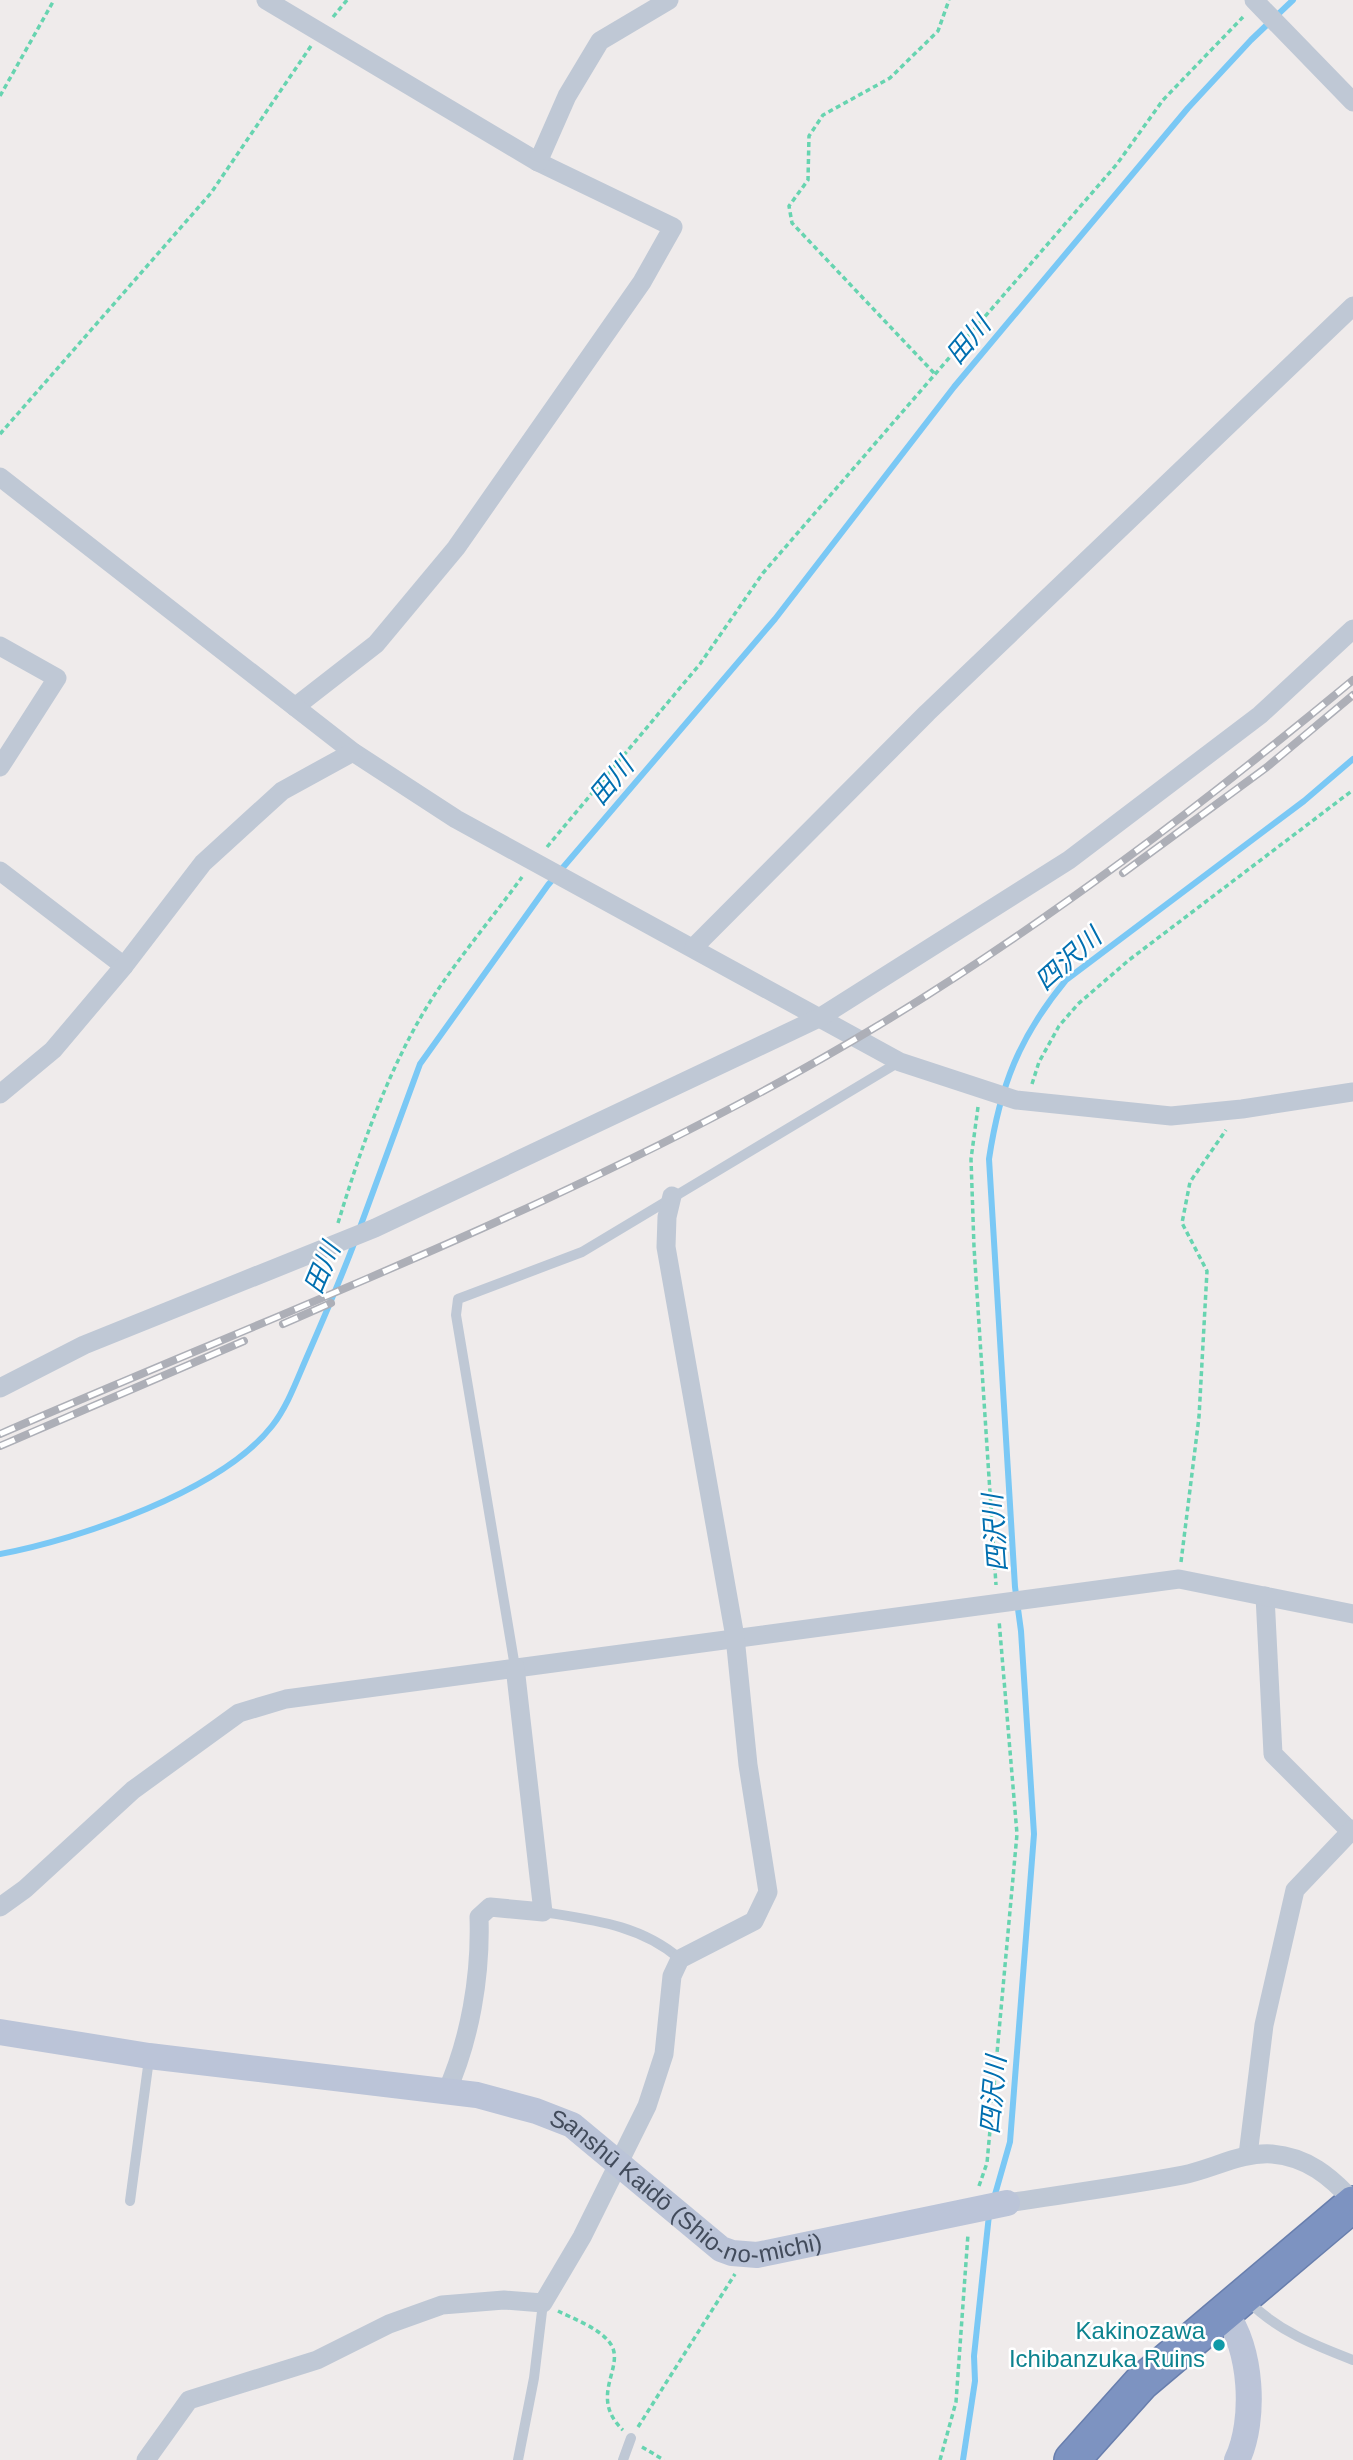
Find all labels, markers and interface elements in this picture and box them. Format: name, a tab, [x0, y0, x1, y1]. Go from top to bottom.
water label: 田川	[940, 308, 998, 370]
water label: 田川	[583, 749, 641, 811]
water label: 四沢川	[1029, 920, 1109, 996]
water label: 田川	[298, 1235, 347, 1298]
water label: 四沢川	[977, 1490, 1013, 1573]
water label: 四沢川	[975, 2052, 1012, 2135]
street label: Sanshū Kaidō (Shio-no-michi)	[546, 2104, 824, 2268]
place label: Kakinozawa Ichibanzuka Ruins	[1009, 2317, 1206, 2372]
marker: Kakinozawa Ichibanzuka Ruins	[1211, 2337, 1227, 2353]

